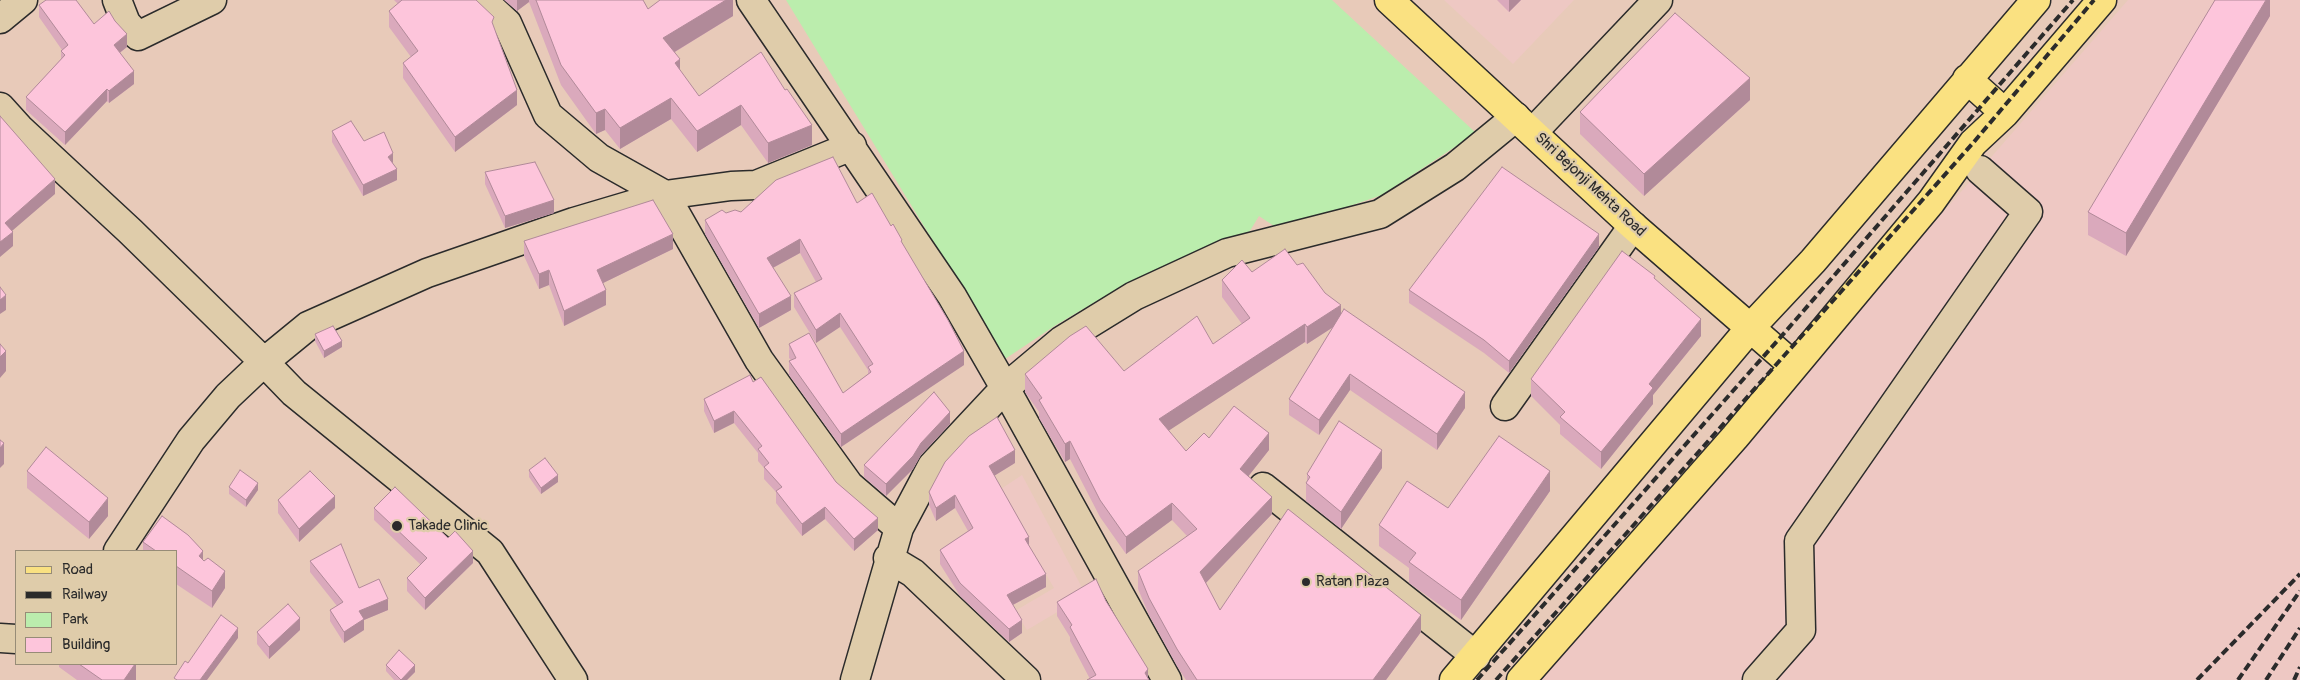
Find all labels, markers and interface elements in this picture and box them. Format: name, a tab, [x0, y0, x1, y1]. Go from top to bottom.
street label: Shri Bejonji Mehta Road	[1531, 129, 1649, 241]
place label: Takade Clinic	[408, 517, 488, 535]
marker: Takade Clinic	[390, 519, 404, 533]
legend	[15, 550, 178, 665]
text: Road	[62, 560, 93, 579]
place label: Ratan Plaza	[1316, 573, 1389, 591]
marker: Ratan Plaza	[1300, 576, 1312, 588]
text: Railway	[62, 585, 107, 604]
text: Park	[62, 610, 88, 629]
text: Building	[62, 635, 110, 654]

